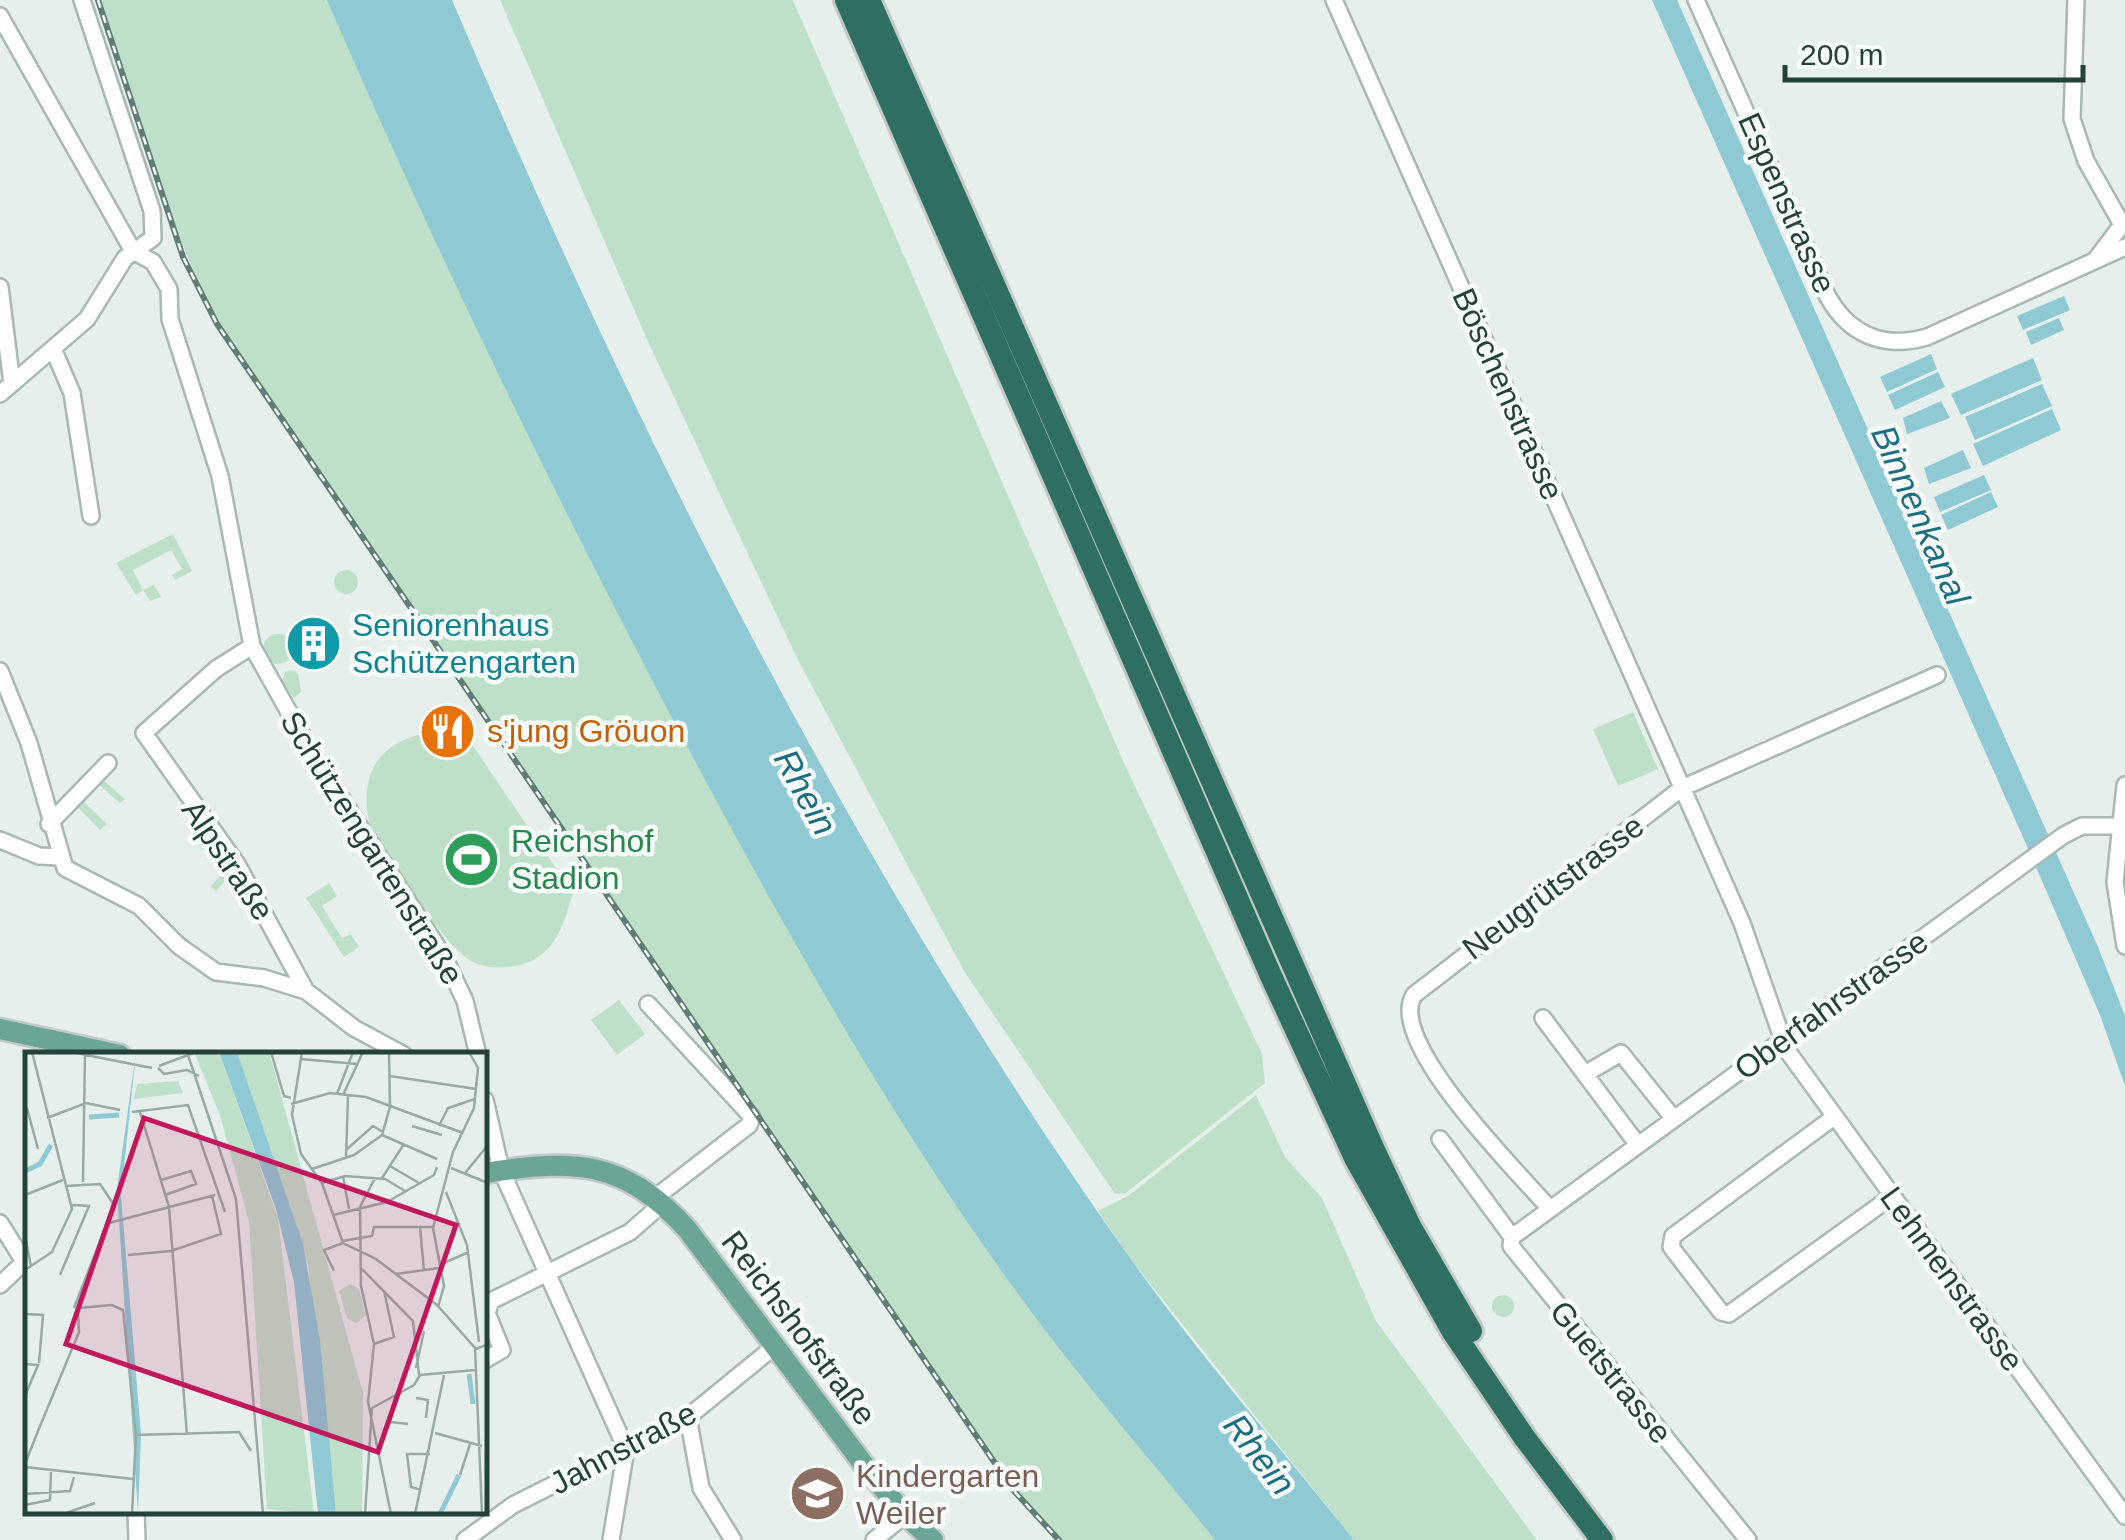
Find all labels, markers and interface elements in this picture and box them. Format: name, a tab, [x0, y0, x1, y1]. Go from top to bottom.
scale bar	[1785, 20, 2082, 82]
text: 200 m	[1800, 38, 1883, 71]
street label: Espenstrasse	[1731, 107, 1843, 299]
street label: Böschenstrasse	[1445, 283, 1571, 505]
water label: Binnenkanal	[1864, 419, 1978, 612]
place label: Seniorenhaus Schützengarten	[352, 607, 576, 680]
building icon: Seniorenhaus Schützengarten	[283, 613, 343, 673]
restaurant icon: s'jung Gröuon	[418, 701, 478, 761]
street label: Schützengartenstraße	[273, 705, 471, 991]
place label: s'jung Gröuon	[487, 713, 685, 749]
water label: Rhein	[767, 743, 845, 841]
street label: Alpstraße	[175, 793, 281, 927]
street label: Neugrütstrasse	[1456, 807, 1650, 967]
place label: Reichshof Stadion	[511, 823, 653, 896]
sports icon: Reichshof Stadion	[442, 829, 502, 889]
street label: Oberfahrstrasse	[1728, 923, 1934, 1087]
inset map	[25, 1052, 488, 1515]
street label: Lehmenstrasse	[1873, 1180, 2031, 1378]
street label: Reichshofstraße	[715, 1224, 883, 1432]
street label: Guetstrasse	[1543, 1294, 1679, 1450]
street label: Jahnstraße	[544, 1395, 702, 1501]
water label: Rhein	[1216, 1406, 1304, 1502]
place label: Kindergarten Weiler	[856, 1458, 1039, 1531]
school or university icon: Kindergarten Weiler	[787, 1464, 847, 1524]

